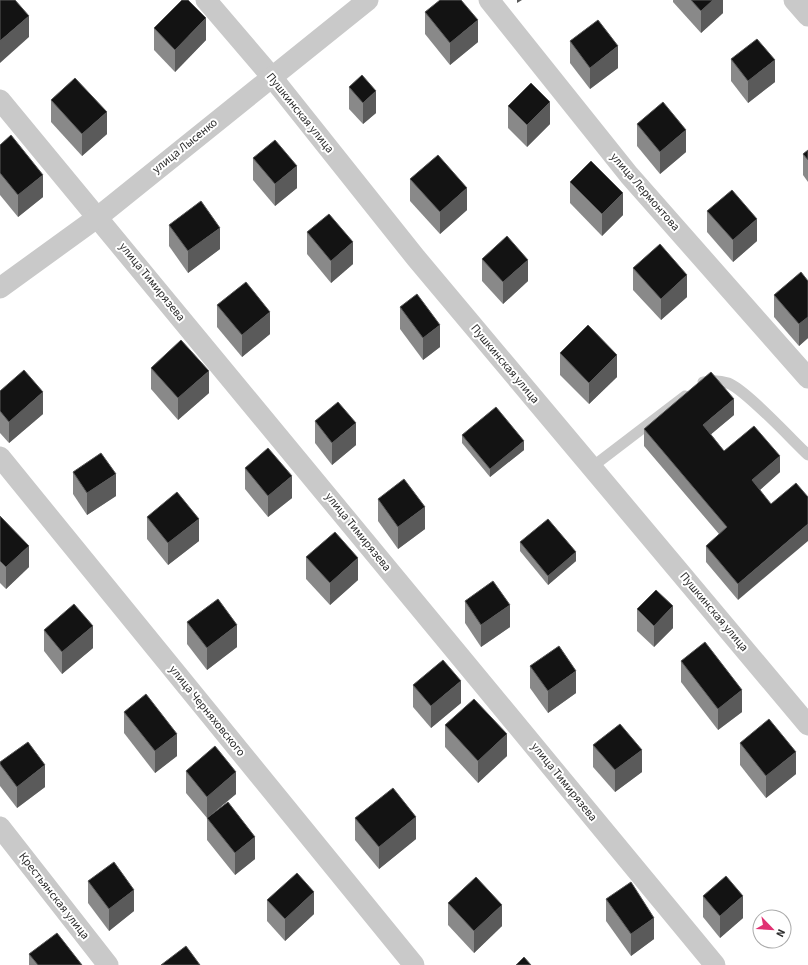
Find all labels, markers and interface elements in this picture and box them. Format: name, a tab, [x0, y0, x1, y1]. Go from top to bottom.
street label: Пушкинская улица	[262, 69, 338, 157]
street label: улица Лысенко	[149, 114, 221, 178]
street label: улица Лермонтова	[606, 149, 684, 235]
street label: улица Тимирязева	[115, 239, 189, 325]
street label: Пушкинская улица	[467, 321, 543, 407]
street label: улица Тимирязева	[321, 489, 395, 575]
street label: Пушкинская улица	[676, 569, 752, 655]
street label: улица Черняховского	[165, 662, 249, 760]
street label: улица Тимирязева	[527, 739, 601, 825]
street label: Крестьянская улица	[15, 849, 93, 943]
north arrow	[752, 909, 792, 949]
text: N	[772, 927, 789, 940]

